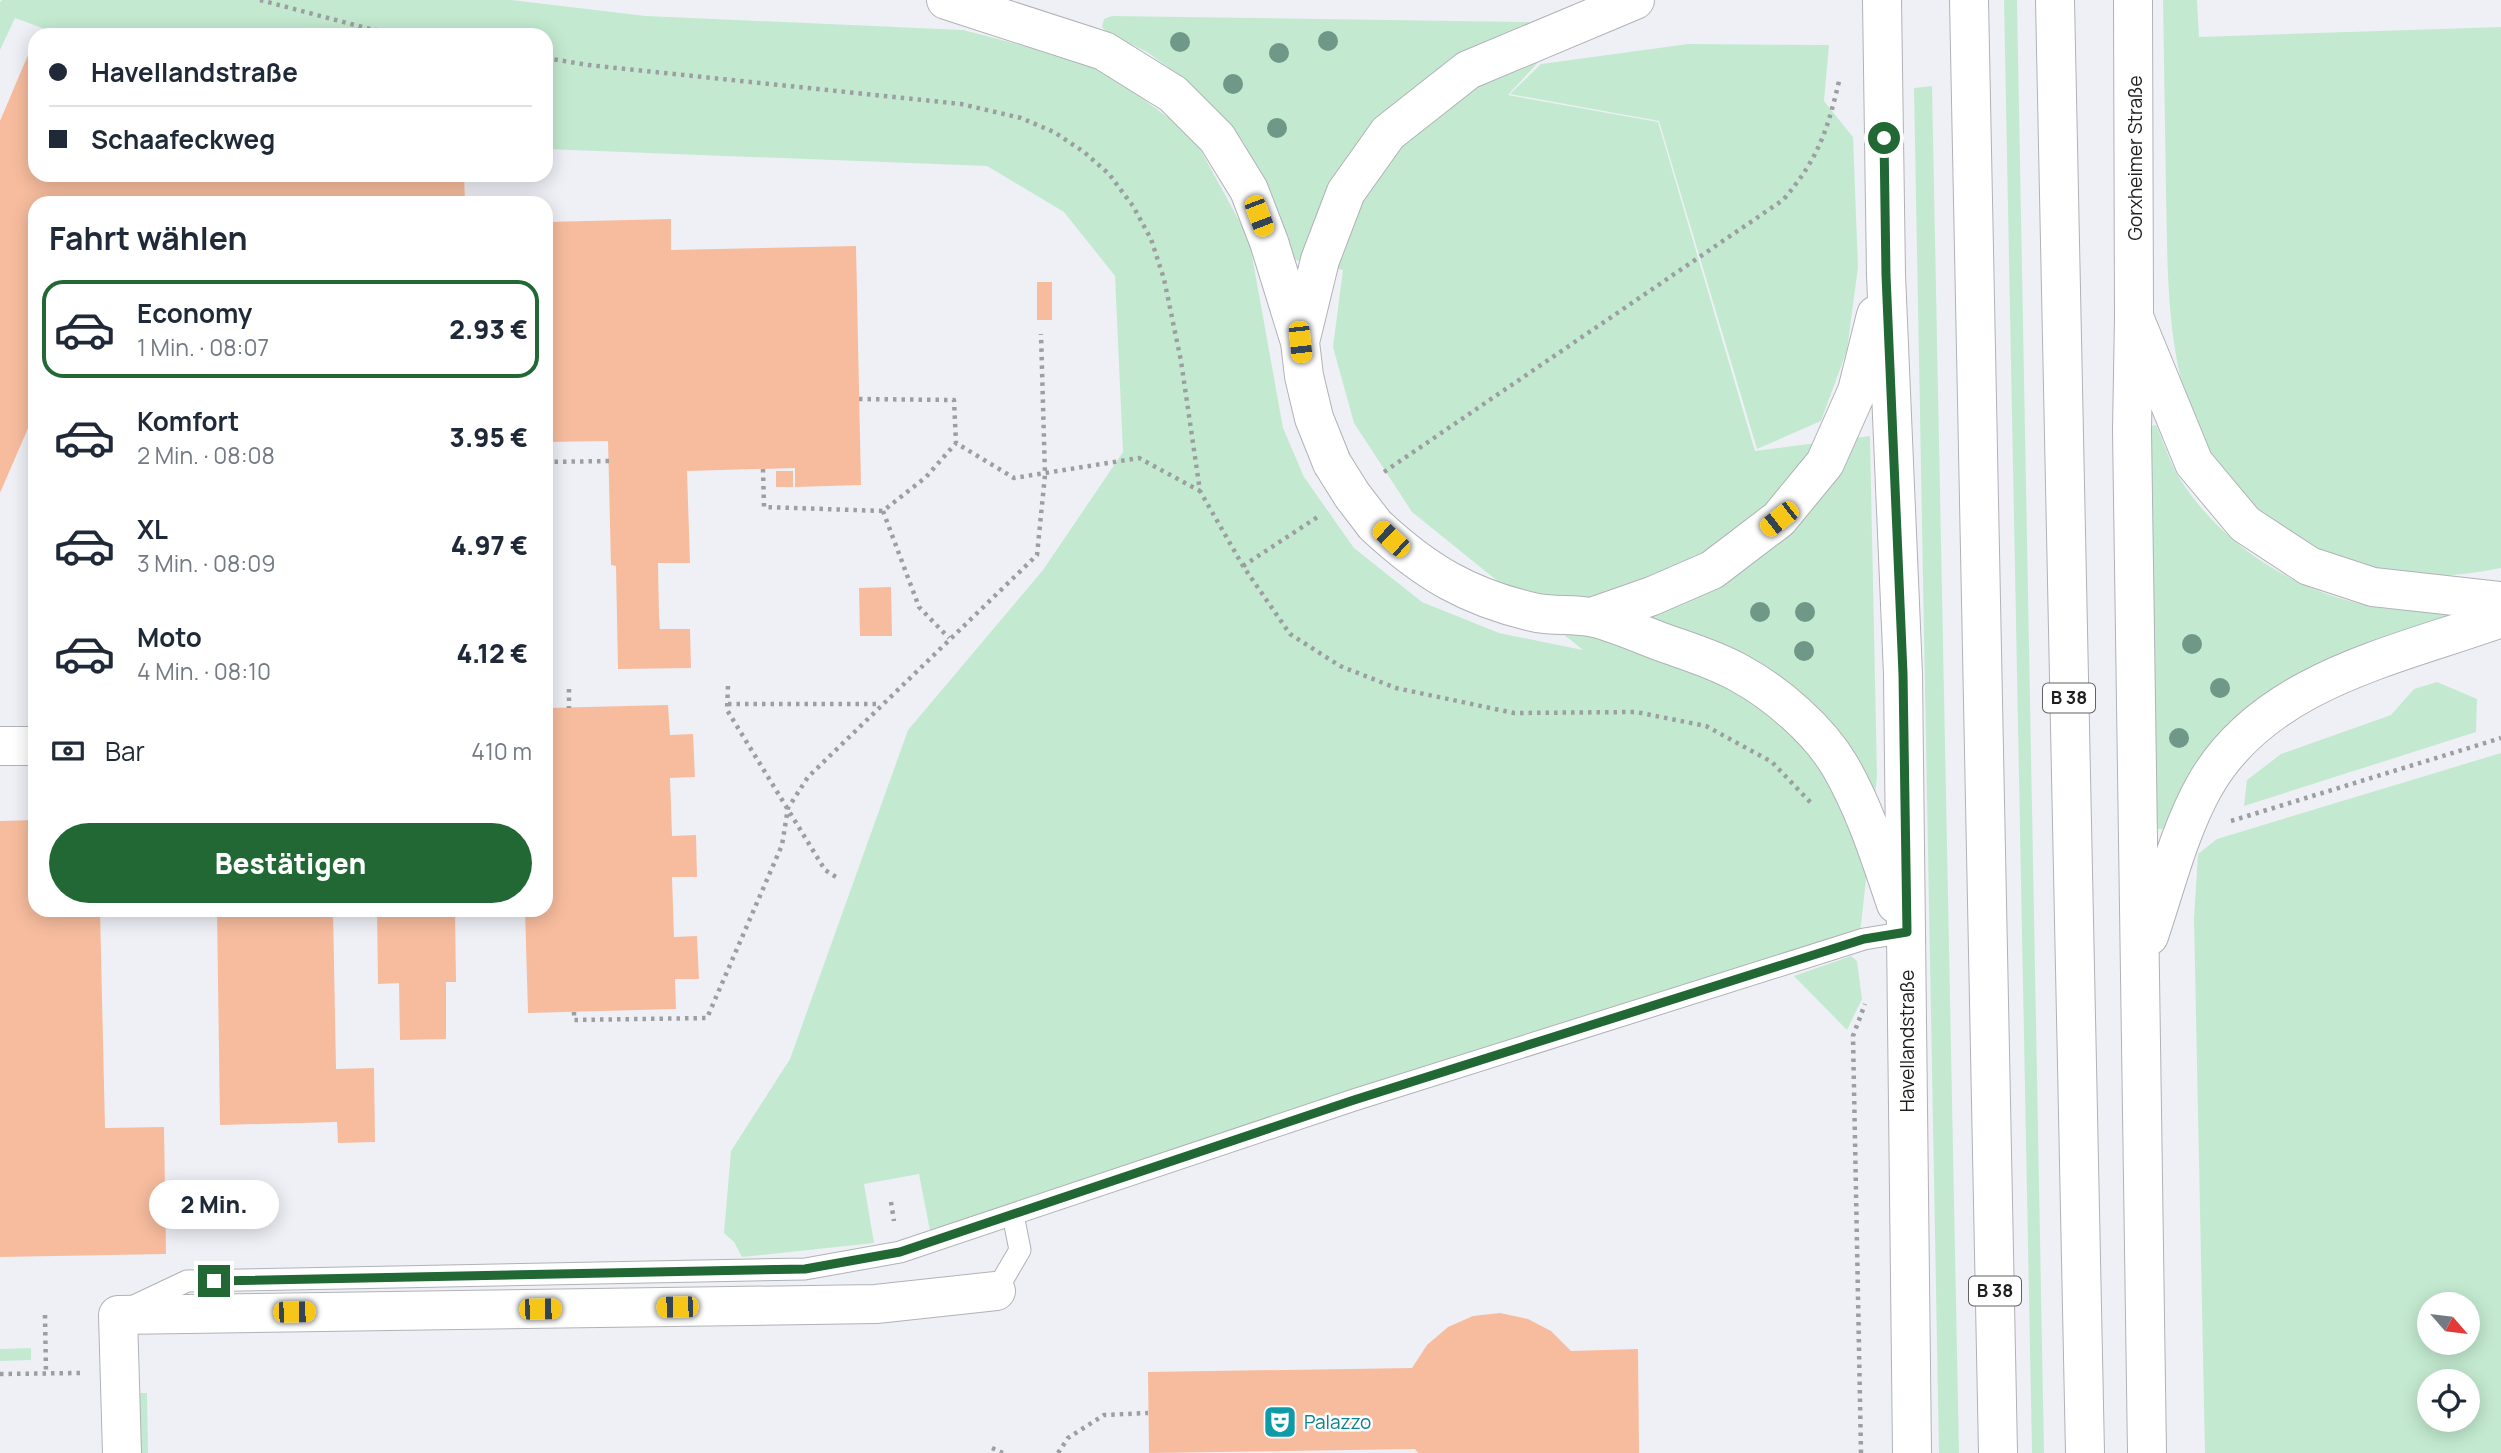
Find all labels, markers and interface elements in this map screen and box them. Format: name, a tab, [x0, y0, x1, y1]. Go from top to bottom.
text: Havellandstraße	[91, 54, 298, 90]
street label: Gorxheimer Straße	[2122, 76, 2148, 240]
text: Schaafeckweg	[91, 121, 275, 157]
route start	[1868, 122, 1900, 154]
car	[1242, 193, 1277, 239]
text: Fahrt wählen	[49, 216, 248, 260]
text: Economy	[137, 295, 252, 331]
icon: car	[53, 298, 116, 361]
text: 2.93 €	[449, 311, 528, 347]
car	[1288, 320, 1313, 364]
text: 1 Min. · 08:07	[137, 331, 269, 363]
text: Komfort	[137, 403, 239, 439]
icon: car	[53, 406, 116, 469]
text: 3.95 €	[450, 419, 528, 455]
text: 2 Min. · 08:08	[137, 439, 275, 471]
car	[1756, 498, 1803, 540]
text: XL	[137, 511, 168, 547]
icon: car	[53, 514, 116, 577]
car	[1369, 517, 1414, 561]
text: 4.97 €	[451, 527, 528, 563]
text: 3 Min. · 08:09	[137, 547, 275, 579]
text: Moto	[137, 619, 202, 655]
icon: car	[53, 622, 116, 685]
text: 4.12 €	[457, 635, 528, 671]
text: 4 Min. · 08:10	[137, 655, 271, 687]
road number: B 38	[2043, 684, 2095, 712]
icon: cash	[49, 732, 87, 770]
text: Bar	[105, 733, 145, 769]
text: 410 m	[471, 735, 532, 767]
button: Bestätigen	[49, 823, 532, 903]
street label: Havellandstraße	[1894, 970, 1920, 1112]
callout: 2 Min.	[149, 1180, 279, 1228]
text: 2 Min.	[180, 1188, 248, 1220]
route end	[198, 1265, 230, 1297]
road number: B 38	[1969, 1276, 2021, 1306]
north arrow	[2417, 1292, 2480, 1354]
map controls	[2417, 1292, 2480, 1432]
car	[656, 1296, 699, 1318]
car	[519, 1298, 562, 1320]
car	[273, 1301, 316, 1323]
button: locate	[2417, 1369, 2480, 1432]
theatre icon: Palazzo	[1261, 1403, 1299, 1441]
place label: Palazzo	[1304, 1409, 1371, 1435]

